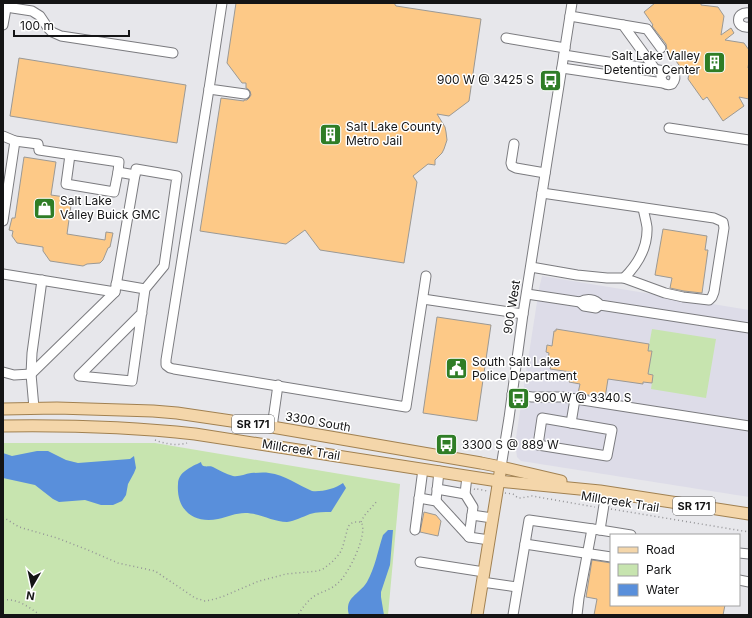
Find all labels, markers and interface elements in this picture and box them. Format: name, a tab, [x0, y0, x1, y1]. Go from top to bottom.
scale bar	[14, 12, 129, 38]
text: 100 m	[20, 18, 54, 33]
place label: Salt Lake Valley Detention Center	[604, 48, 700, 77]
building icon: Salt Lake Valley Detention Center	[702, 50, 728, 76]
bus stop icon: 900 W @ 3425 S	[537, 67, 563, 93]
place label: 900 W @ 3425 S	[437, 72, 534, 87]
place label: Salt Lake County Metro Jail	[346, 119, 442, 148]
building icon: Salt Lake County Metro Jail	[318, 121, 344, 147]
place label: Salt Lake Valley Buick GMC	[60, 193, 161, 222]
shop icon: Salt Lake Valley Buick GMC	[31, 195, 57, 221]
street label: 900 West	[500, 279, 523, 335]
place label: South Salt Lake Police Department	[472, 354, 577, 383]
public building icon: South Salt Lake Police Department	[444, 356, 470, 382]
bus stop icon: 900 W @ 3340 S	[505, 385, 531, 411]
place label: 900 W @ 3340 S	[534, 390, 632, 405]
street label: 3300 South	[284, 408, 352, 435]
road number: SR 171	[232, 415, 274, 433]
bus stop icon: 3300 S @ 889 W	[434, 432, 460, 458]
street label: Millcreek Trail	[261, 436, 341, 463]
place label: 3300 S @ 889 W	[462, 437, 559, 452]
street label: Millcreek Trail	[580, 488, 660, 515]
road number: SR 171	[673, 497, 715, 515]
legend	[610, 534, 740, 606]
text: Road	[646, 542, 675, 557]
text: Park	[646, 562, 672, 577]
north arrow	[12, 566, 52, 606]
text: Water	[646, 582, 680, 597]
text: N	[25, 588, 36, 603]

